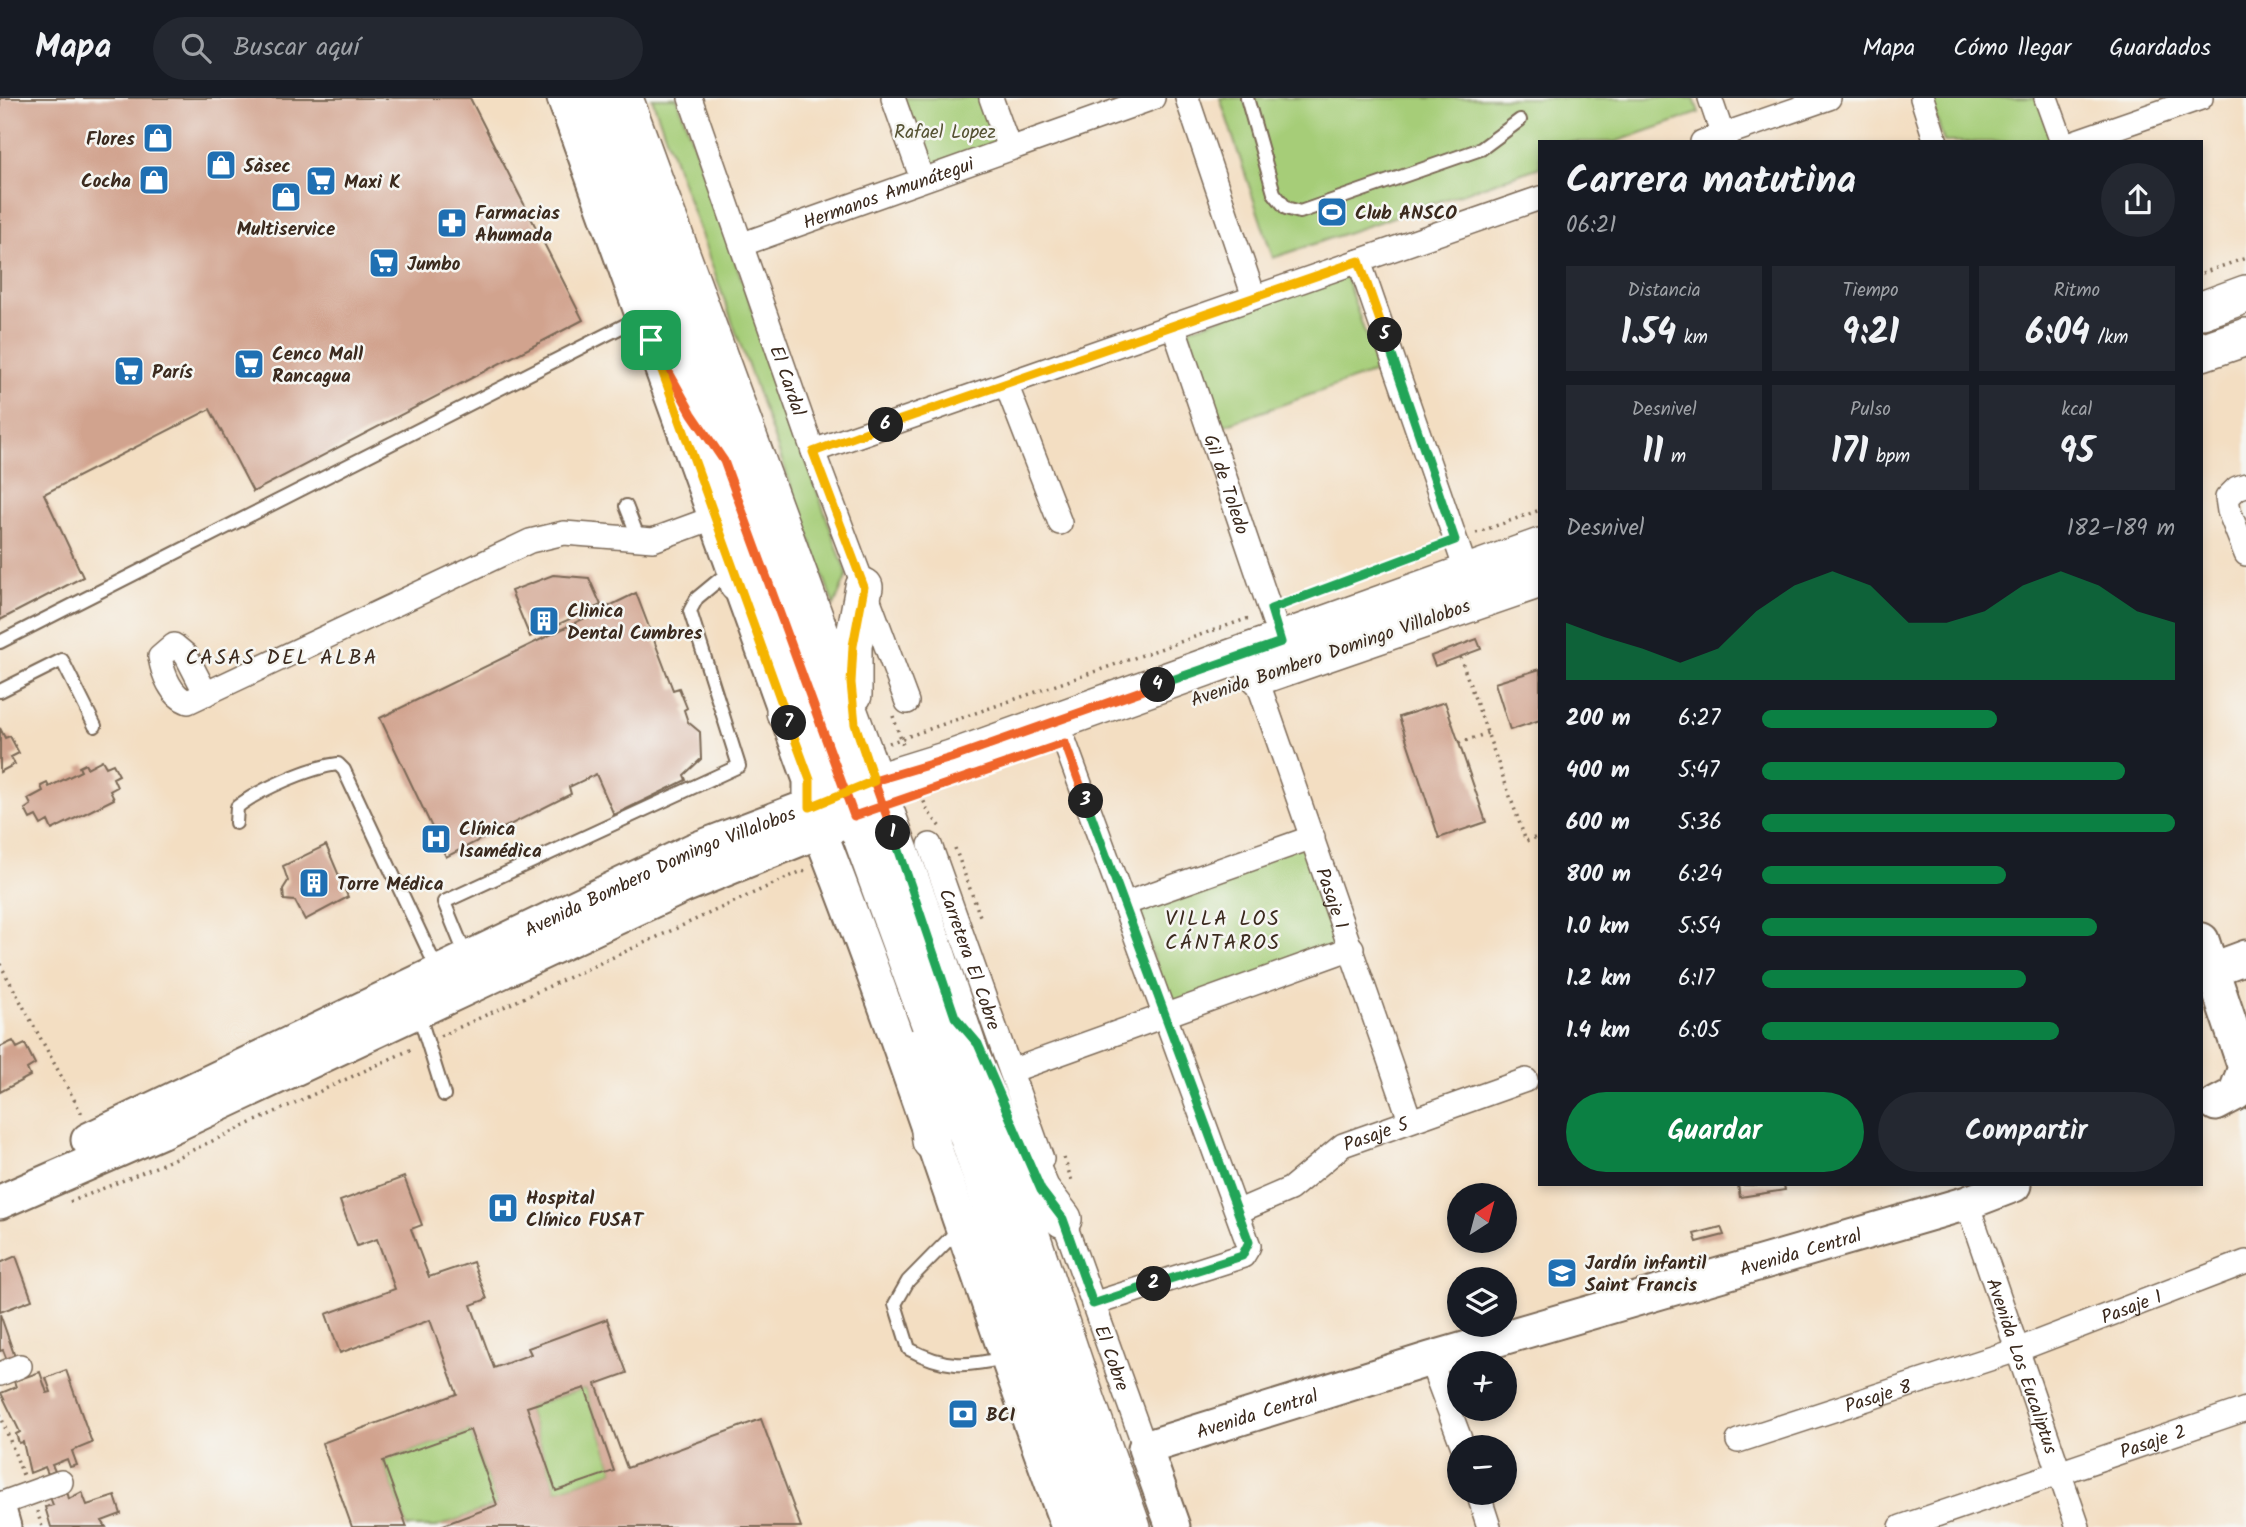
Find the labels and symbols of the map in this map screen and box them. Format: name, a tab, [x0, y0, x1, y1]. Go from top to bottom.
park label: Rafael Lopez	[894, 118, 996, 148]
shop icon: Flores	[141, 121, 175, 155]
place label: Flores	[86, 125, 135, 155]
shop icon: 5àsec	[204, 148, 238, 182]
street label: Hermanos Amunátegui	[799, 149, 980, 238]
place label: 5àsec	[243, 152, 291, 182]
shop icon: Cocha	[137, 163, 171, 197]
supermarket icon: Maxi K	[304, 164, 338, 198]
place label: Cocha	[81, 167, 131, 197]
place label: Maxi K	[344, 168, 401, 198]
shop icon: Multiservice	[269, 180, 303, 214]
sports icon: Club ANSCO	[1315, 195, 1349, 229]
place label: Farmacias Ahumada	[475, 199, 560, 251]
place label: Club ANSCO	[1355, 199, 1457, 229]
pharmacy icon: Farmacias Ahumada	[435, 206, 469, 240]
place label: Multiservice	[237, 215, 335, 245]
supermarket icon: Jumbo	[367, 246, 401, 280]
place label: Jumbo	[407, 250, 461, 280]
pin	[621, 310, 681, 370]
pin: 5	[1368, 317, 1402, 352]
place label: Cenco Mall Rancagua	[272, 340, 364, 392]
street label: El Cardal	[760, 342, 813, 421]
supermarket icon: Cenco Mall Rancagua	[232, 347, 266, 381]
supermarket icon: París	[112, 354, 146, 388]
place label: París	[152, 358, 193, 388]
pin: 6	[868, 408, 903, 442]
street label: Gil de Toledo	[1194, 431, 1256, 539]
street label: Avenida Bombero Domingo Villalobos	[1187, 592, 1475, 716]
place label: Clinica Dental Cumbres	[567, 597, 703, 649]
building icon: Clinica Dental Cumbres	[527, 604, 561, 638]
district label: CASAS DEL ALBA	[186, 642, 378, 675]
pin: 4	[1140, 668, 1176, 702]
pin: 7	[772, 706, 806, 740]
pin: 3	[1068, 784, 1104, 818]
street label: Avenida Bombero Domingo Villalobos	[520, 799, 800, 946]
place label: Clínica Isamédica	[459, 815, 542, 867]
pin: 1	[876, 816, 910, 850]
hospital icon: Clínica Isamédica	[419, 822, 453, 856]
street label: Pasaje 1	[1306, 864, 1356, 934]
building icon: Torre Médica	[297, 866, 331, 900]
place label: Torre Médica	[337, 870, 444, 900]
street label: Carretera El Cobre	[930, 885, 1008, 1035]
district label: VILLA LOS CÁNTAROS	[1165, 903, 1281, 960]
street label: Pasaje 5	[1339, 1109, 1415, 1161]
north arrow	[1447, 1183, 1517, 1253]
place label: Hospital Clínico FUSAT	[526, 1184, 645, 1236]
hospital icon: Hospital Clínico FUSAT	[486, 1191, 520, 1225]
street label: Avenida Central	[1736, 1221, 1866, 1285]
place label: Jardín infantil Saint Francis	[1585, 1249, 1707, 1301]
school or university icon: Jardín infantil Saint Francis	[1545, 1256, 1579, 1290]
pin: 2	[1136, 1266, 1172, 1302]
street label: Avenida Los Eucaliptus	[1977, 1274, 2065, 1458]
street label: Pasaje 1	[2097, 1283, 2167, 1333]
street label: El Cobre	[1085, 1321, 1137, 1396]
street label: Pasaje 8	[1841, 1372, 1916, 1422]
street label: Avenida Central	[1193, 1382, 1322, 1448]
bank icon: BCI	[946, 1397, 980, 1431]
place label: BCI	[986, 1401, 1016, 1431]
street label: Pasaje 2	[2116, 1418, 2191, 1468]

